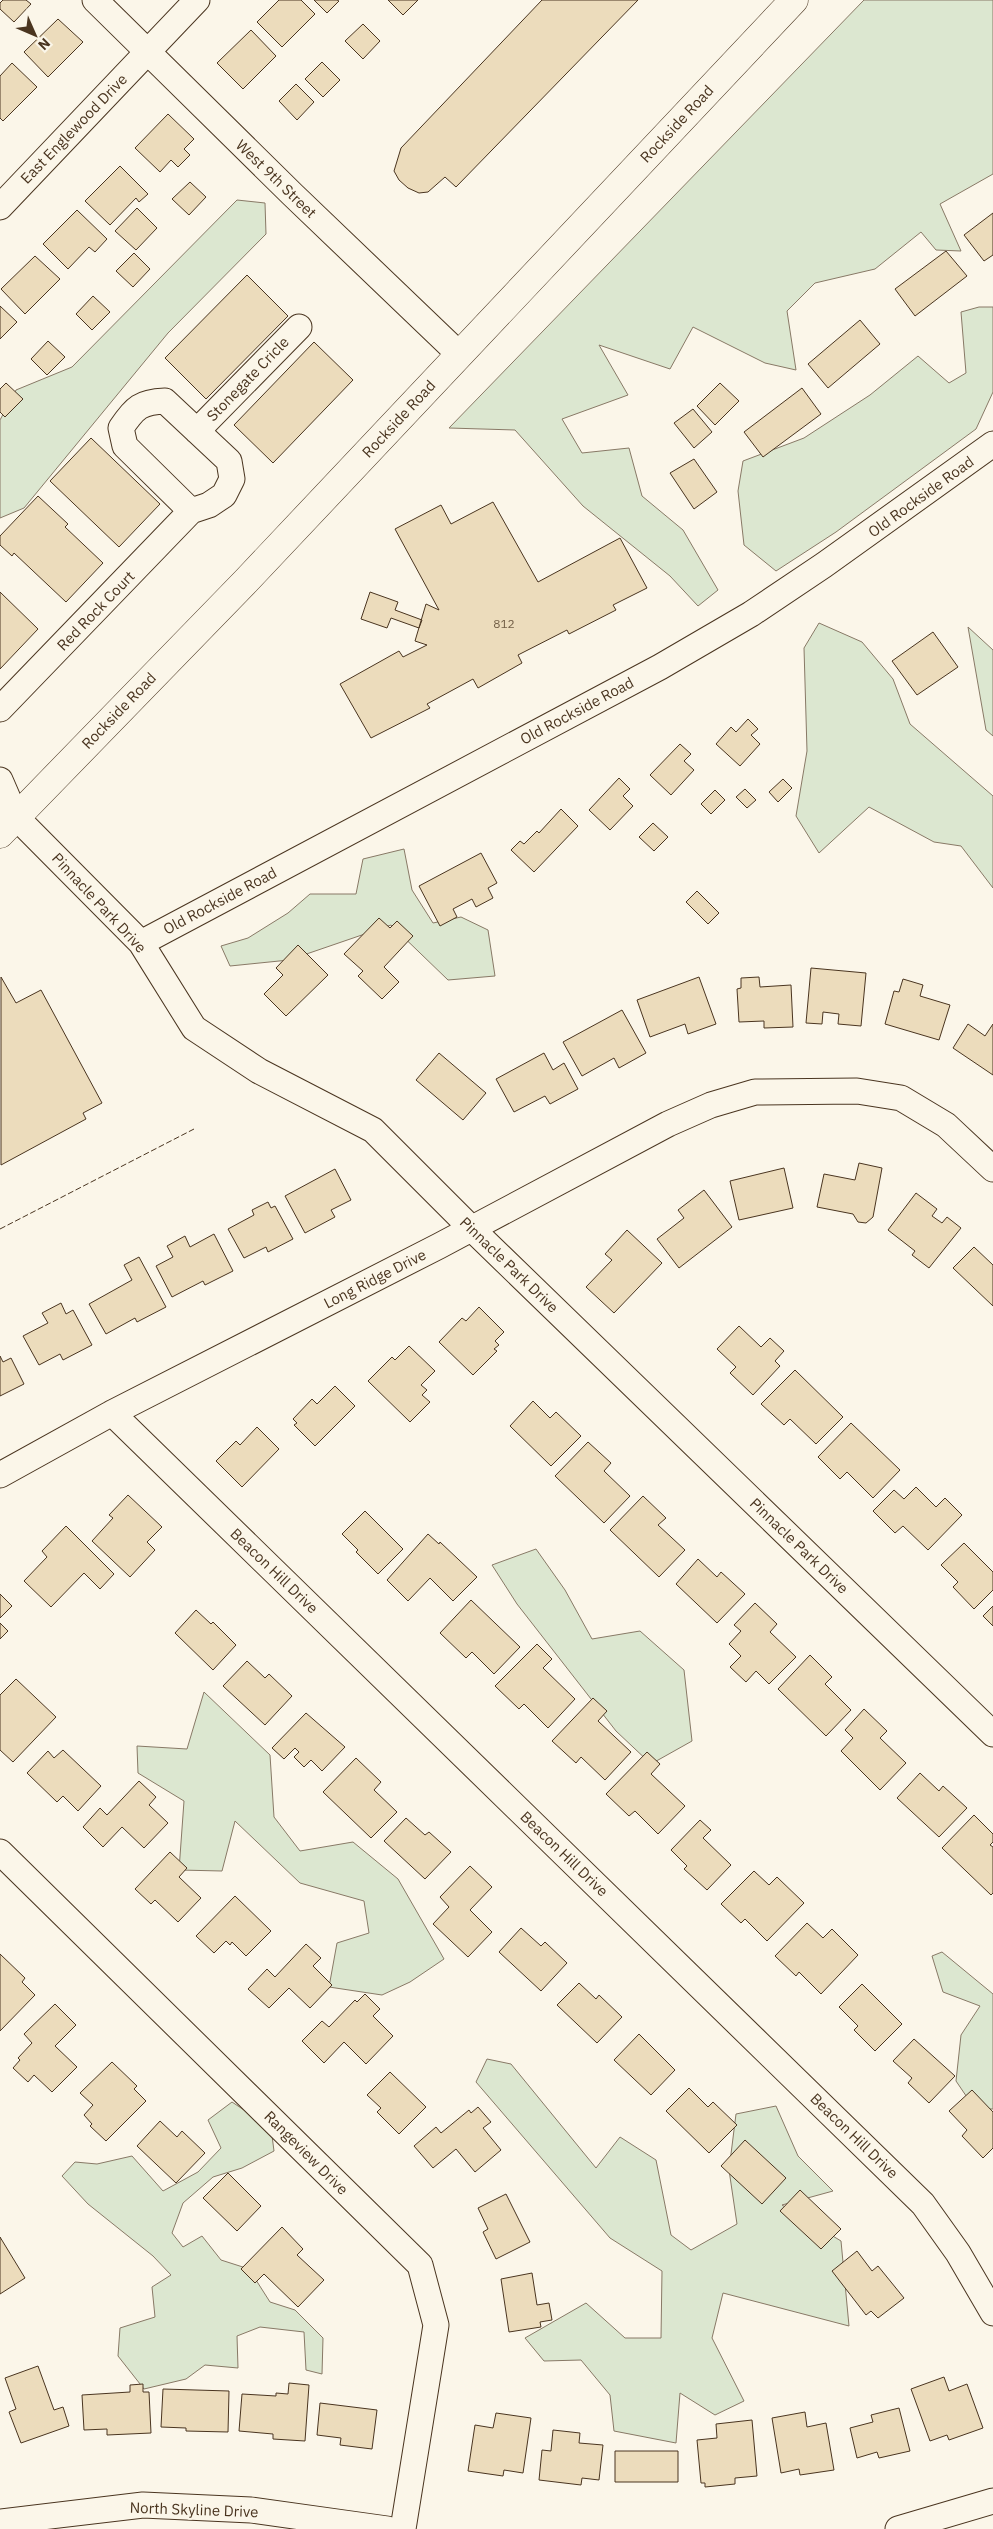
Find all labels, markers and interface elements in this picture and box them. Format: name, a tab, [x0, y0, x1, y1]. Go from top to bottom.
north arrow	[10, 10, 60, 60]
text: N	[34, 34, 54, 54]
street label: East Englewood Drive	[16, 70, 131, 188]
street label: Rockside Road	[636, 81, 717, 166]
street label: West 9th Street	[232, 135, 321, 222]
street label: Stonegate Cricle	[202, 332, 293, 425]
street label: Rockside Road	[358, 376, 439, 461]
street label: Old Rockside Road	[864, 452, 977, 541]
street label: Red Rock Court	[53, 567, 138, 655]
house number: 812	[493, 616, 515, 631]
street label: Rockside Road	[77, 668, 160, 753]
street label: Old Rockside Road	[517, 673, 637, 749]
street label: Pinnacle Park Drive	[48, 849, 151, 957]
street label: Old Rockside Road	[160, 863, 280, 939]
street label: Pinnacle Park Drive	[456, 1213, 563, 1317]
street label: Long Ridge Drive	[320, 1245, 429, 1312]
street label: Pinnacle Park Drive	[746, 1494, 853, 1598]
street label: Beacon Hill Drive	[226, 1524, 322, 1617]
street label: Beacon Hill Drive	[516, 1807, 612, 1900]
street label: Beacon Hill Drive	[806, 2089, 902, 2182]
street label: Rangeview Drive	[260, 2107, 352, 2199]
street label: North Skyline Drive	[129, 2498, 259, 2521]

